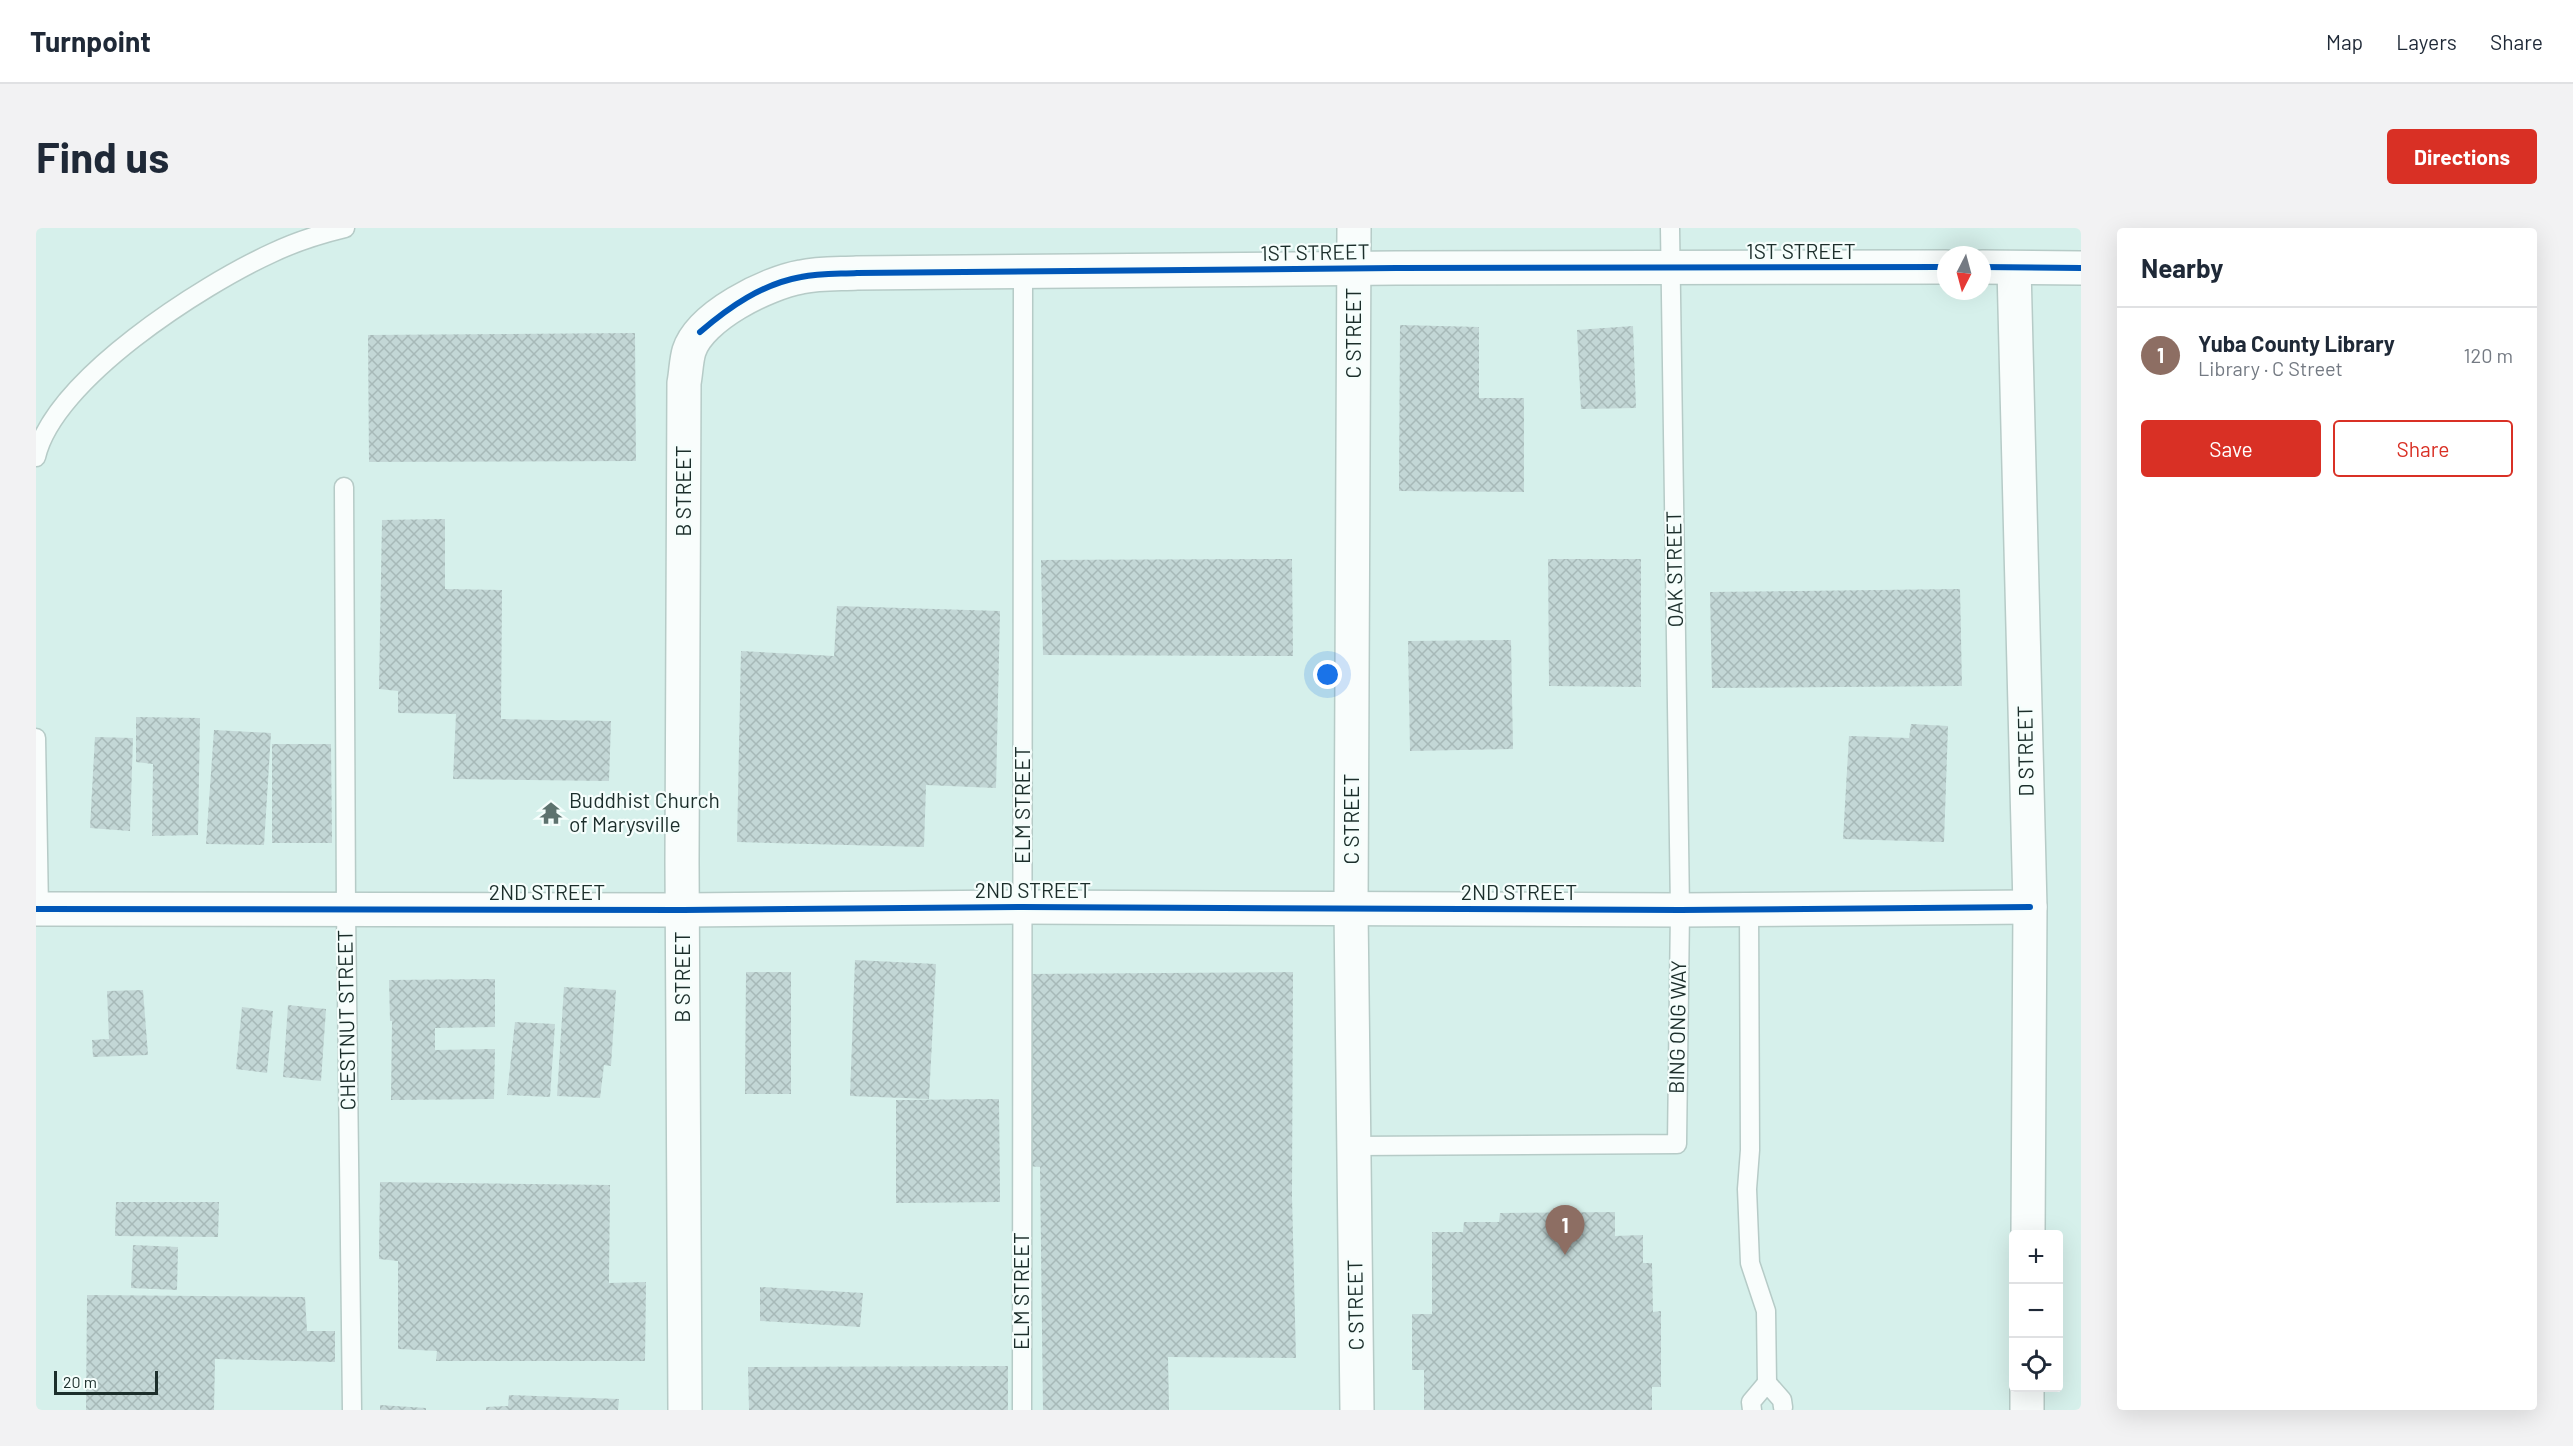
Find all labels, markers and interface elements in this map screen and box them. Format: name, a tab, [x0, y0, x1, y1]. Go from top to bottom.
text: Turnpoint	[30, 24, 151, 58]
text: Map	[2326, 29, 2363, 54]
text: Layers	[2396, 29, 2457, 54]
text: Share	[2490, 29, 2543, 54]
button: Directions	[2387, 129, 2537, 184]
text: Find us	[36, 131, 169, 181]
street label: 1ST STREET	[1260, 238, 1370, 265]
street label: 1ST STREET	[1746, 238, 1856, 263]
north arrow	[1937, 246, 1991, 300]
text: Nearby	[2141, 252, 2223, 283]
street label: C STREET	[1340, 287, 1365, 378]
text: Yuba County Library	[2198, 330, 2395, 356]
text: 1	[2157, 343, 2164, 367]
text: 120 m	[2463, 343, 2513, 367]
text: Library · C Street	[2198, 356, 2343, 380]
button: Save	[2141, 420, 2321, 477]
button: Share	[2333, 420, 2513, 477]
street label: B STREET	[670, 445, 695, 537]
street label: OAK STREET	[1660, 510, 1687, 628]
your location	[1313, 660, 1342, 689]
street label: D STREET	[2011, 705, 2038, 797]
street label: ELM STREET	[1009, 746, 1034, 864]
street label: C STREET	[1338, 773, 1363, 864]
place label: Buddhist Church of Marysville	[569, 787, 720, 836]
temple icon: Buddhist Church of Marysville	[538, 800, 564, 826]
street label: 2ND STREET	[975, 877, 1091, 902]
street label: 2ND STREET	[489, 879, 605, 904]
street label: 2ND STREET	[1461, 879, 1577, 904]
street label: CHESTNUT STREET	[331, 929, 360, 1111]
street label: B STREET	[669, 931, 694, 1023]
street label: BING ONG WAY	[1663, 960, 1690, 1094]
pin: 1	[1546, 1206, 1585, 1255]
map controls	[2009, 1230, 2063, 1392]
button: +	[2009, 1230, 2063, 1284]
street label: ELM STREET	[1008, 1232, 1033, 1350]
street label: C STREET	[1341, 1259, 1368, 1351]
button: −	[2009, 1284, 2063, 1338]
button: locate	[2009, 1338, 2063, 1392]
scale bar	[54, 1368, 158, 1396]
text: 20 m	[63, 1372, 97, 1391]

